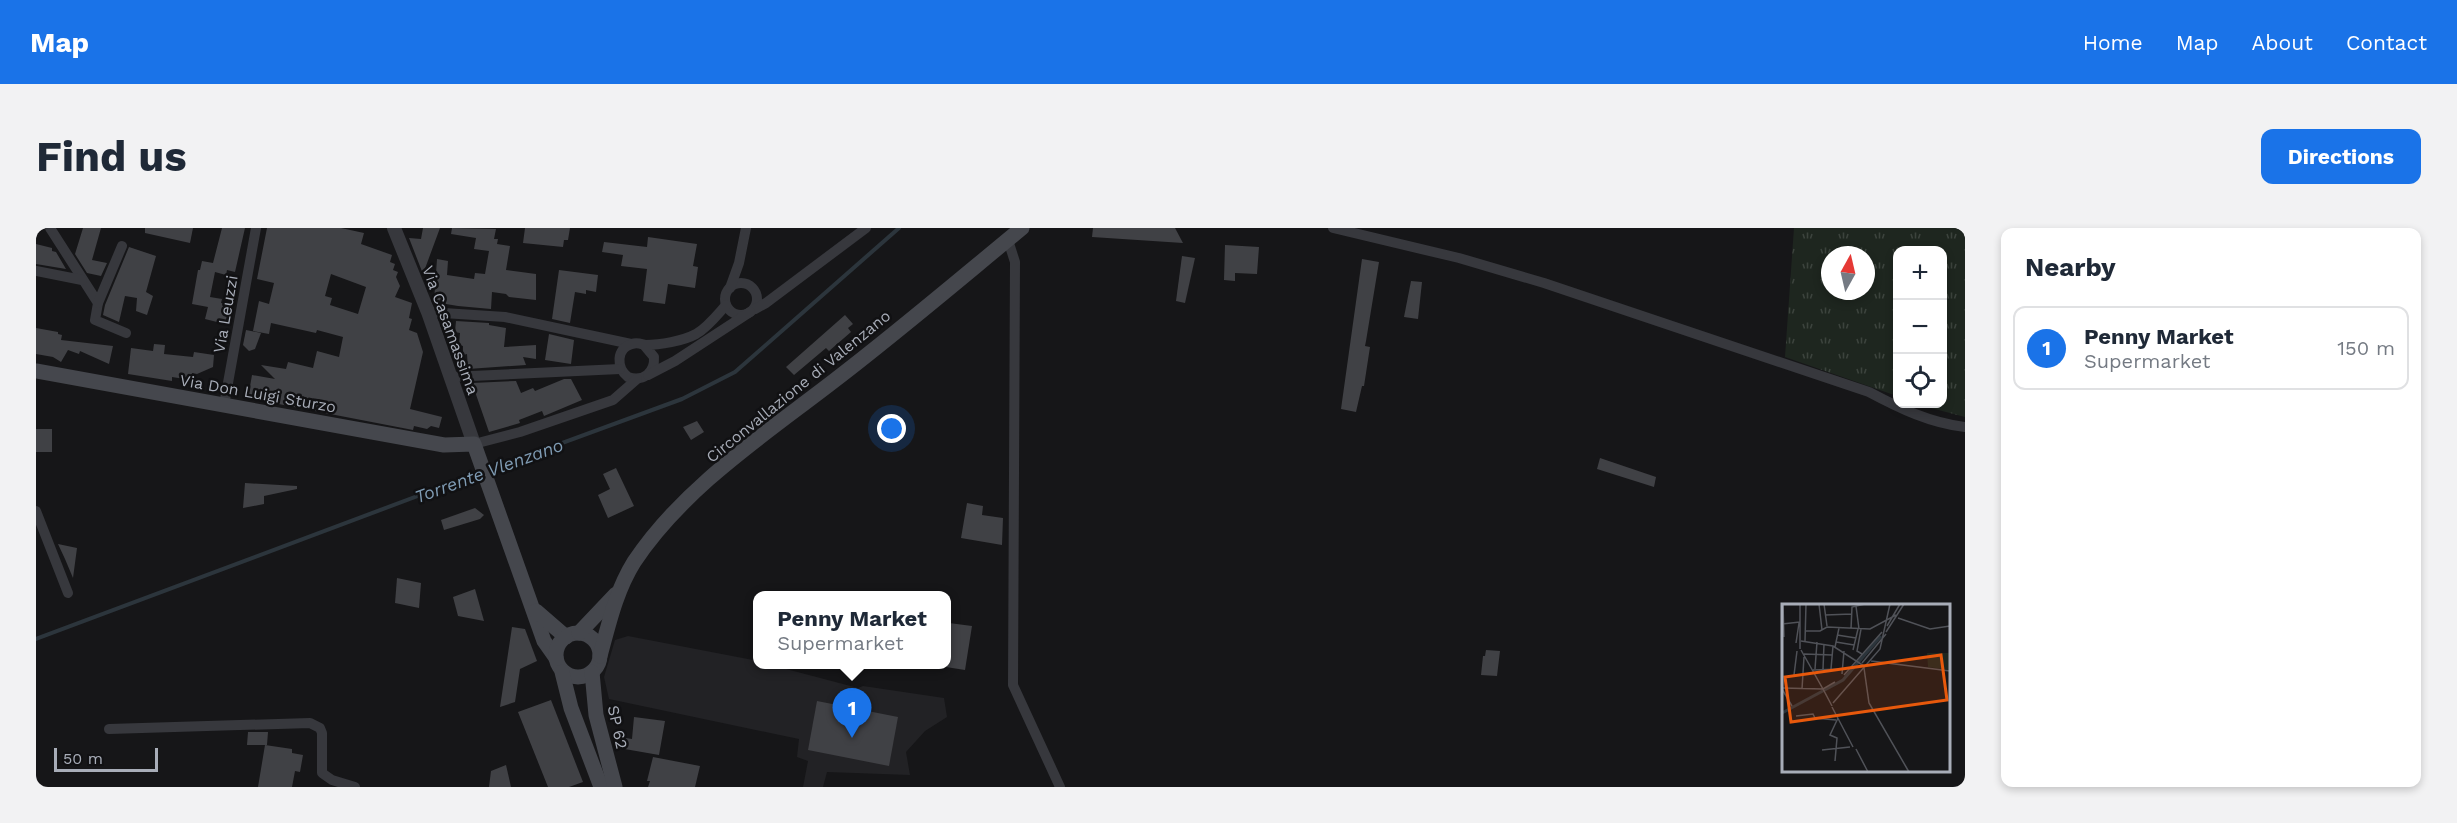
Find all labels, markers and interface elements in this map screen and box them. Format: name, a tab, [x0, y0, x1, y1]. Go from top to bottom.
text: Map	[30, 26, 89, 59]
text: Home	[2083, 30, 2143, 55]
text: Map	[2176, 30, 2219, 55]
text: About	[2252, 30, 2313, 55]
text: Contact	[2346, 30, 2427, 55]
button: Directions	[2261, 129, 2421, 184]
text: Find us	[36, 132, 187, 181]
north arrow	[1821, 246, 1875, 300]
map controls	[1893, 246, 1947, 408]
button: +	[1893, 246, 1947, 300]
text: Nearby	[2025, 252, 2116, 282]
street label: Via Casamassima	[418, 263, 483, 397]
street label: Via Leuzzi	[209, 274, 242, 354]
button: −	[1893, 300, 1947, 354]
street label: Circonvallazione di Valenzano	[702, 306, 894, 467]
text: Penny Market	[2084, 324, 2234, 349]
text: 1	[2042, 336, 2051, 360]
text: 150 m	[2337, 336, 2395, 360]
text: Supermarket	[2084, 349, 2210, 373]
button: locate	[1893, 354, 1947, 408]
street label: Via Don Luigi Sturzo	[178, 370, 338, 417]
your location	[877, 414, 906, 443]
water label: Torrente Vlenzano	[412, 434, 566, 507]
popup	[753, 591, 951, 669]
inset map	[1782, 604, 1950, 772]
text: Penny Market	[777, 606, 927, 631]
text: Supermarket	[777, 631, 904, 655]
pin: 1	[832, 688, 872, 738]
street label: SP 62	[604, 704, 631, 751]
scale bar	[54, 745, 158, 772]
text: 50 m	[63, 749, 103, 768]

